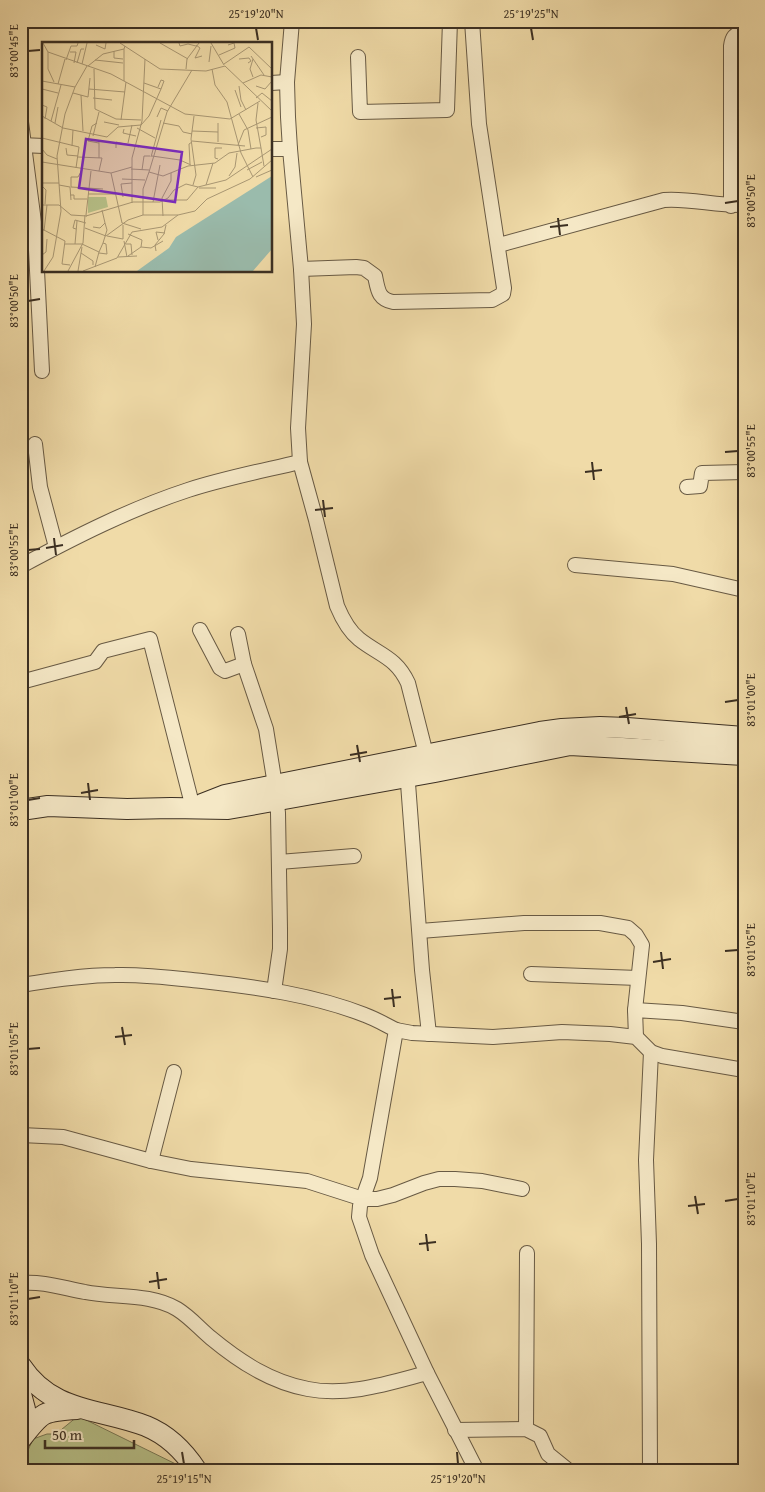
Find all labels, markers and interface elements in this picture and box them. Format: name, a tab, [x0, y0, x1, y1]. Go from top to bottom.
text: 25°19'20"N	[228, 5, 284, 22]
text: 25°19'25"N	[503, 5, 559, 22]
text: 83°00'45"E	[5, 24, 22, 78]
inset map	[42, 42, 272, 272]
text: 83°00'50"E	[742, 174, 759, 228]
text: 83°00'50"E	[5, 274, 22, 328]
text: 83°00'55"E	[742, 424, 759, 478]
text: 83°00'55"E	[5, 523, 22, 577]
text: 83°01'00"E	[742, 673, 759, 727]
text: 83°01'00"E	[5, 773, 22, 827]
text: 83°01'05"E	[742, 923, 759, 977]
text: 83°01'05"E	[5, 1022, 22, 1076]
text: 83°01'10"E	[742, 1172, 759, 1226]
text: 83°01'10"E	[5, 1272, 22, 1326]
scale bar	[45, 1417, 134, 1449]
text: 50 m	[52, 1424, 83, 1445]
text: 25°19'15"N	[156, 1470, 212, 1487]
text: 25°19'20"N	[430, 1470, 486, 1487]

